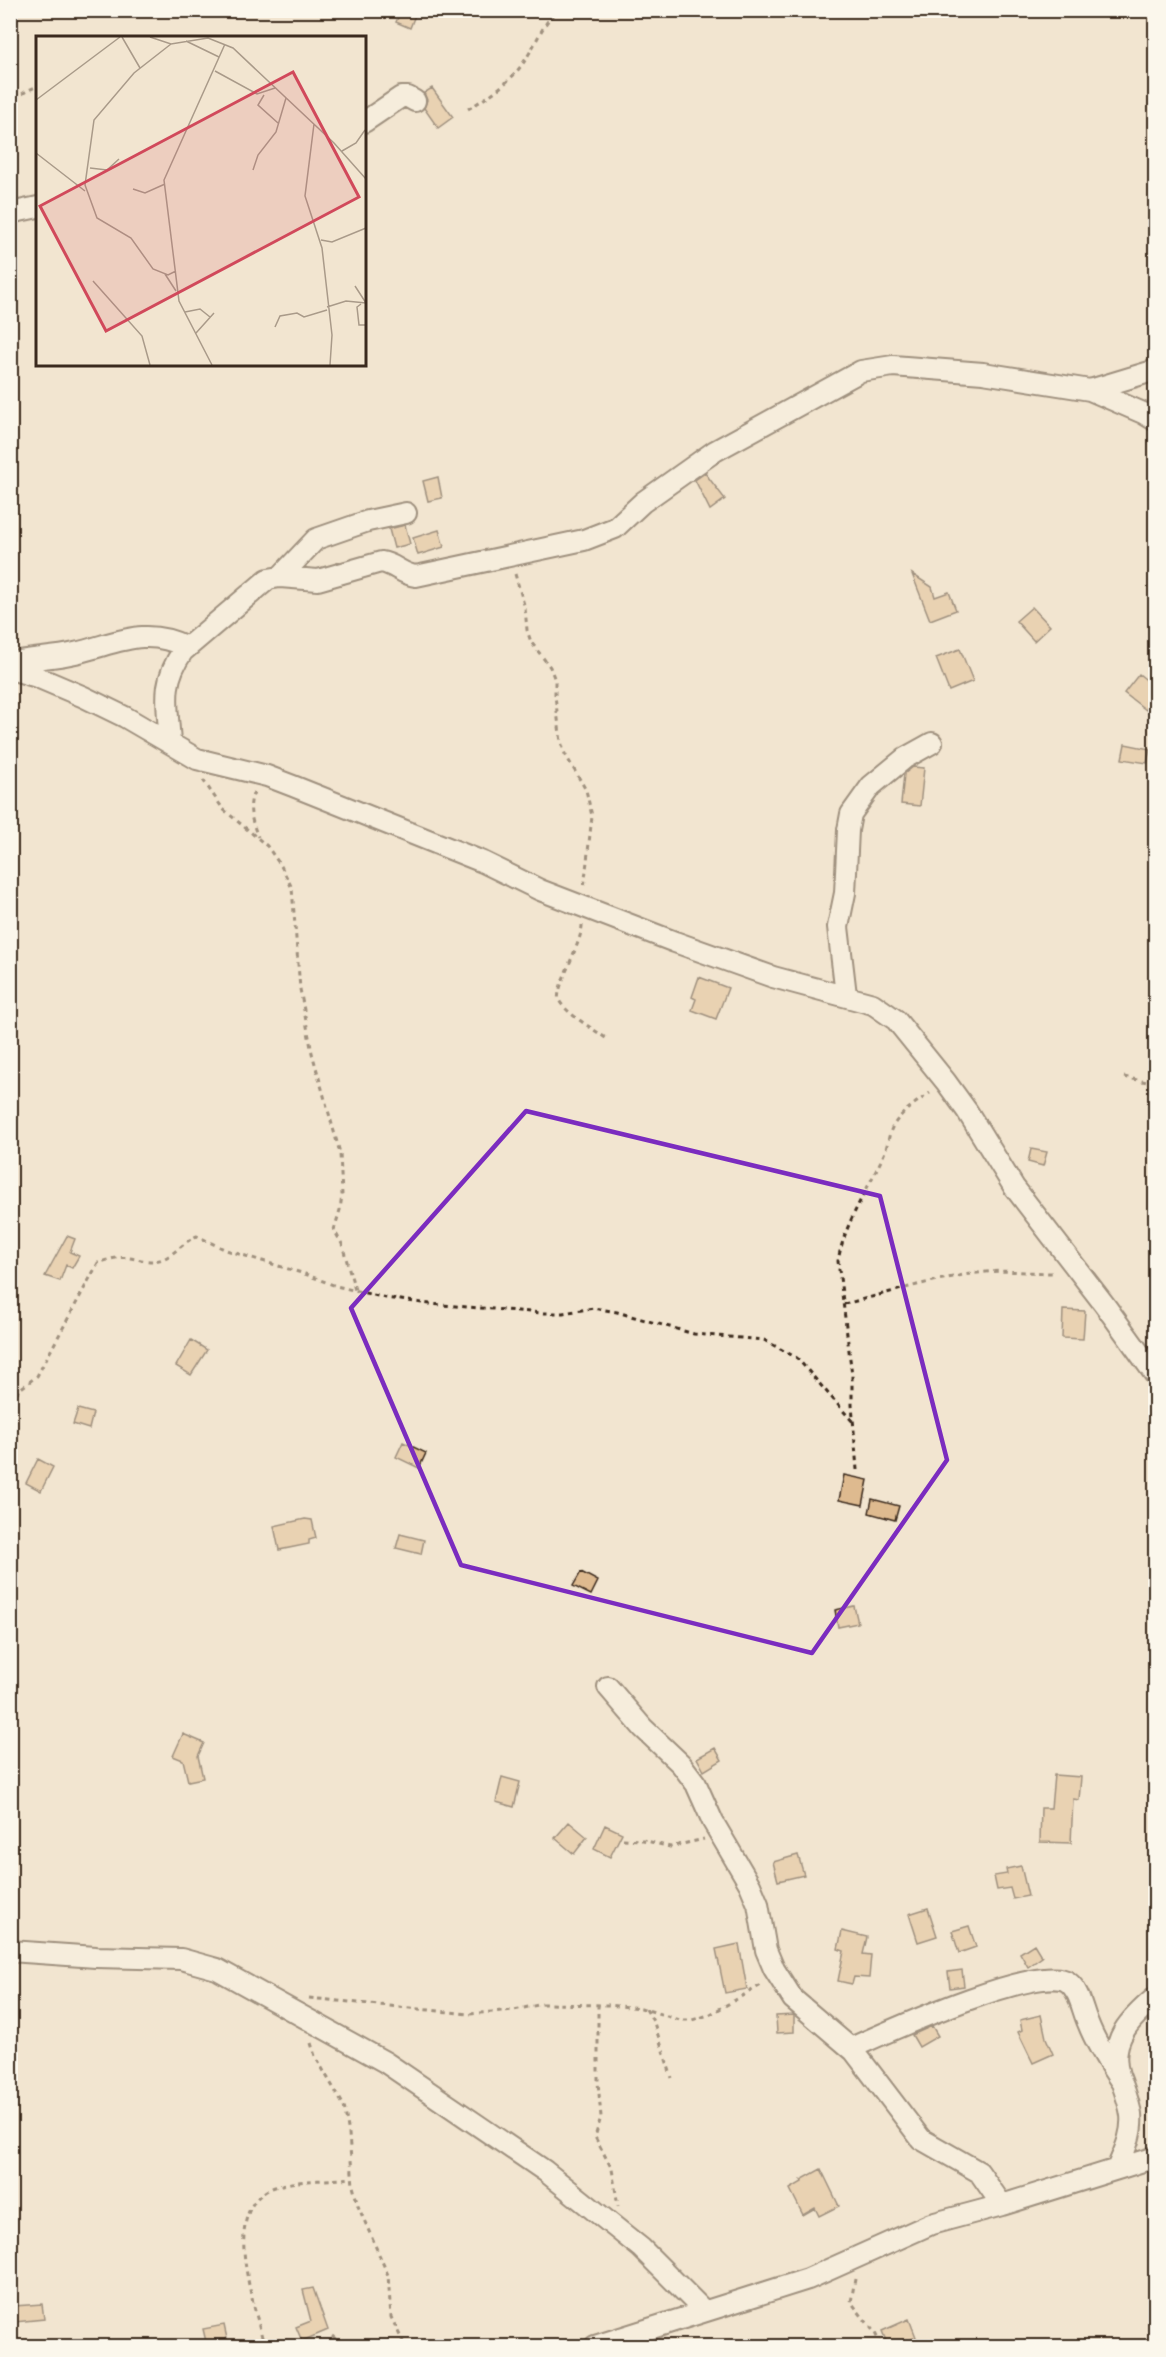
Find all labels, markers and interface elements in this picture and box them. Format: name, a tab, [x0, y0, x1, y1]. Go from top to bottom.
inset map	[36, 36, 366, 366]

